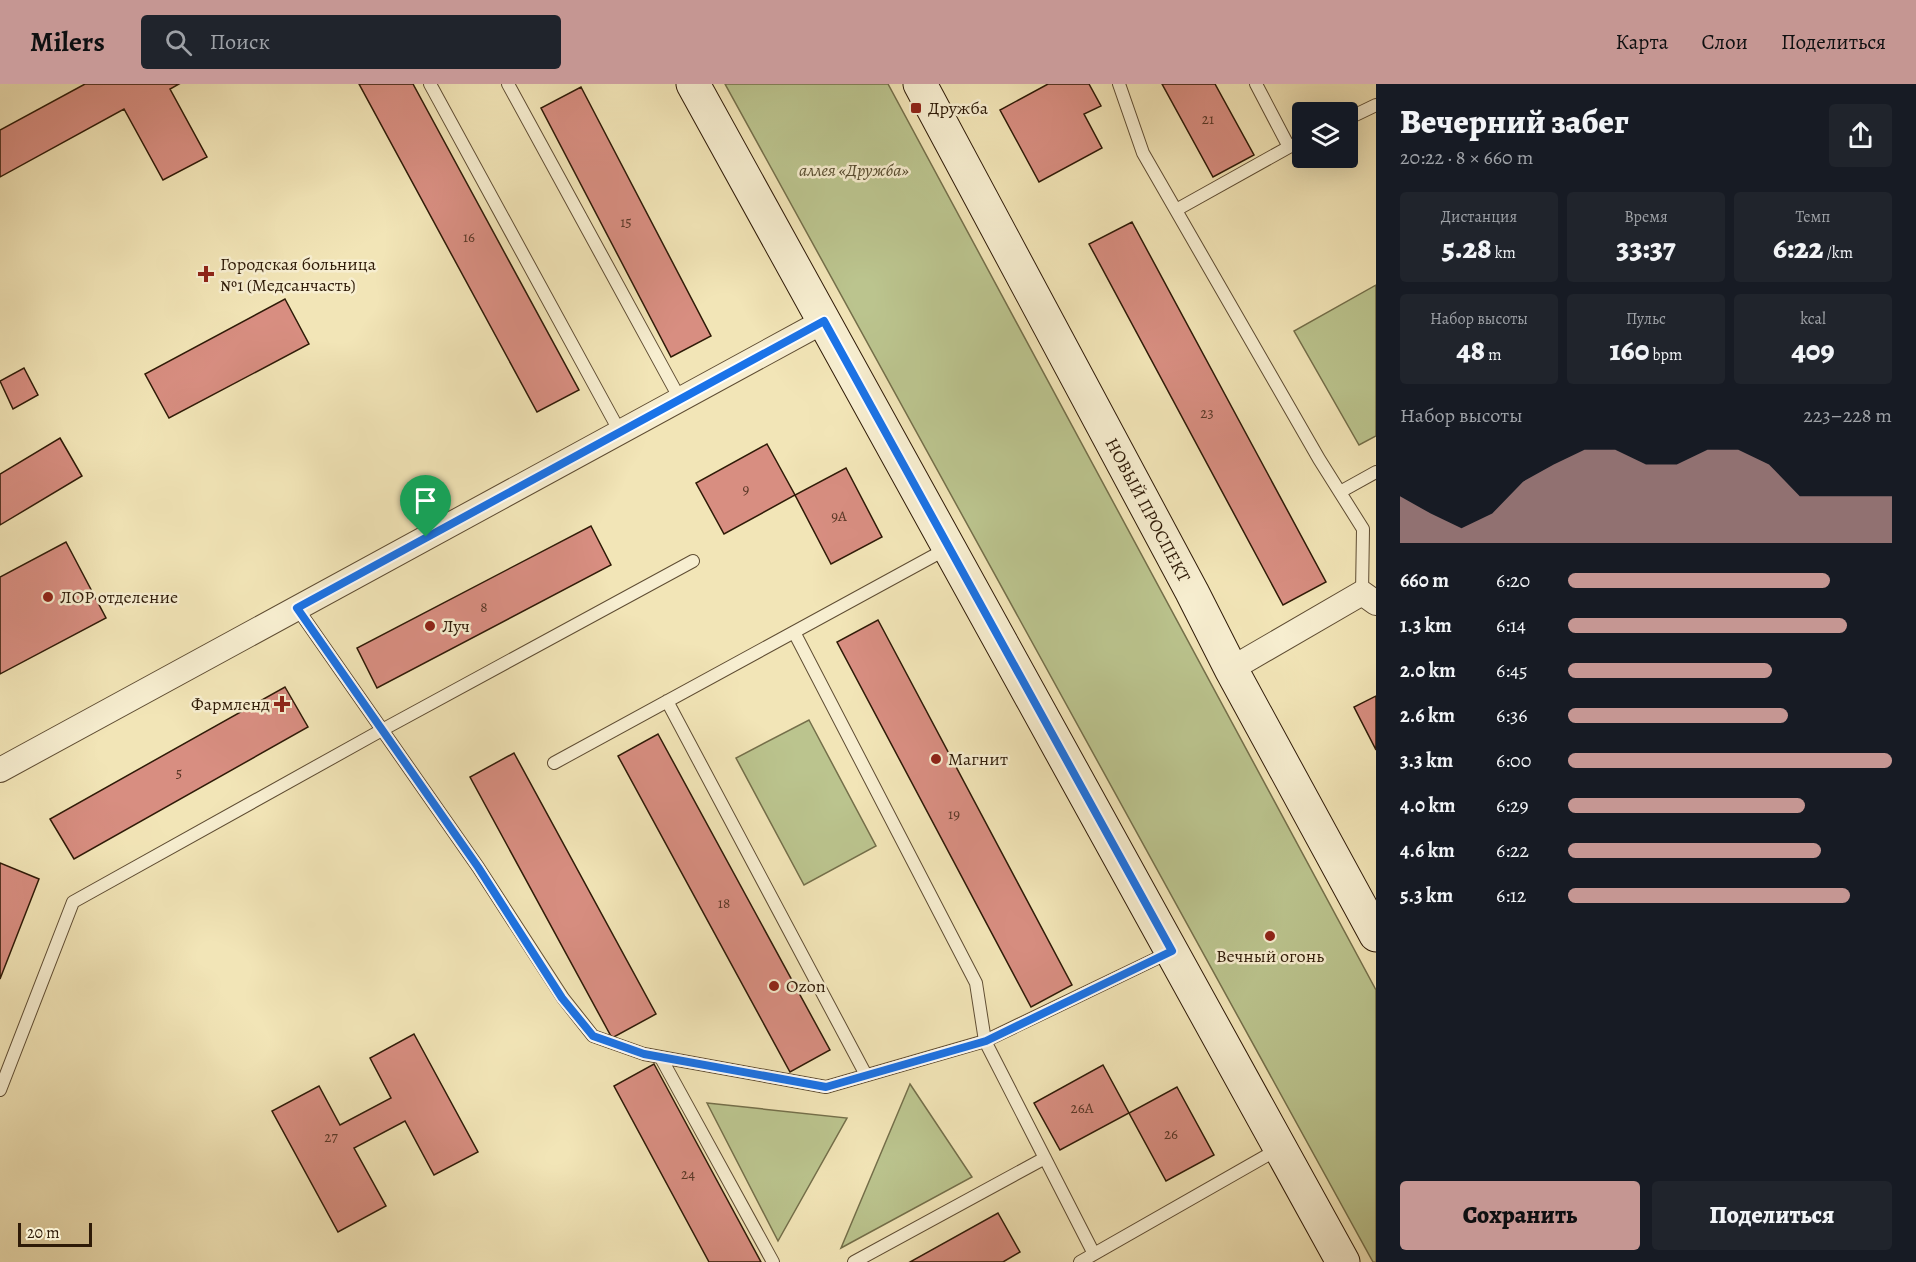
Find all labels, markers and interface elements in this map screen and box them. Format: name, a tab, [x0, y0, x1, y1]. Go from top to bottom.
search box	[141, 15, 561, 69]
text: Milers	[30, 23, 105, 61]
icon: search	[162, 26, 195, 59]
text: Поиск	[210, 27, 270, 57]
text: Карта	[1615, 28, 1668, 56]
text: Слои	[1701, 28, 1748, 56]
text: Поделиться	[1781, 28, 1886, 56]
place label: Дружба	[928, 96, 989, 120]
text: Вечерний забег	[1400, 99, 1629, 144]
marker: Дружба	[909, 101, 923, 115]
map controls	[1292, 102, 1358, 168]
button: layers	[1292, 102, 1358, 168]
button: share	[1829, 104, 1892, 167]
house number: 21	[1202, 109, 1214, 129]
text: 20:22 · 8 × 660 m	[1400, 144, 1533, 171]
park label: аллея «Дружба»	[799, 158, 910, 182]
text: Дистанция	[1441, 206, 1517, 228]
text: Время	[1624, 206, 1668, 228]
text: Темп	[1796, 206, 1830, 228]
house number: 15	[620, 212, 632, 232]
house number: 16	[463, 227, 475, 247]
text: 5.28	[1442, 228, 1492, 268]
text: 33:37	[1616, 228, 1676, 268]
text: 6:22	[1773, 228, 1823, 268]
text: km	[1492, 242, 1516, 264]
text: /km	[1823, 242, 1853, 264]
place label: Городская больница №1 (Медсанчасть)	[220, 252, 377, 297]
marker: Городская больница №1 (Медсанчасть)	[197, 265, 215, 283]
text: Набор высоты	[1430, 308, 1528, 330]
text: Пульс	[1626, 308, 1666, 330]
text: kcal	[1800, 308, 1826, 330]
text: 48	[1456, 330, 1485, 370]
text: 160	[1610, 330, 1649, 370]
text: 409	[1791, 330, 1835, 370]
text: m	[1485, 344, 1502, 366]
text: bpm	[1649, 344, 1682, 366]
text: Набор высоты	[1400, 402, 1523, 429]
text: 223–228 m	[1803, 402, 1892, 429]
house number: 23	[1200, 403, 1214, 423]
street label: НОВЫЙ ПРОСПЕКТ	[1100, 434, 1196, 587]
pin	[400, 475, 451, 537]
house number: 9	[743, 479, 750, 499]
icon: arrive	[409, 484, 442, 517]
house number: 9А	[831, 506, 847, 526]
text: 660 m	[1400, 567, 1449, 594]
text: 6:20	[1496, 567, 1530, 594]
place label: ЛОР отделение	[60, 585, 178, 609]
marker: ЛОР отделение	[41, 590, 55, 604]
house number: 8	[480, 597, 488, 617]
text: 1.3 km	[1400, 612, 1452, 639]
text: 6:14	[1496, 612, 1526, 639]
place label: Луч	[442, 614, 470, 638]
marker: Луч	[423, 619, 437, 633]
text: 2.0 km	[1400, 657, 1456, 684]
text: 6:45	[1496, 657, 1528, 684]
place label: Фармленд	[191, 692, 270, 716]
marker: Фармленд	[275, 697, 289, 711]
text: 2.6 km	[1400, 702, 1455, 729]
text: 6:36	[1496, 702, 1528, 729]
place label: Магнит	[948, 747, 1008, 771]
text: 3.3 km	[1400, 747, 1453, 774]
text: 6:00	[1496, 747, 1531, 774]
marker: Магнит	[929, 752, 943, 766]
house number: 5	[176, 763, 182, 783]
text: 4.0 km	[1400, 792, 1456, 819]
text: 6:29	[1496, 792, 1529, 819]
house number: 19	[948, 804, 960, 824]
text: 4.6 km	[1400, 837, 1455, 864]
text: 6:22	[1496, 837, 1529, 864]
text: 5.3 km	[1400, 882, 1453, 909]
text: 6:12	[1496, 882, 1526, 909]
house number: 18	[718, 893, 730, 913]
marker: Вечный огонь	[1263, 929, 1277, 943]
place label: Вечный огонь	[1216, 944, 1324, 968]
place label: Ozon	[786, 974, 826, 998]
marker: Ozon	[767, 979, 781, 993]
house number: 26А	[1071, 1098, 1094, 1118]
house number: 26	[1164, 1124, 1178, 1144]
house number: 27	[324, 1127, 338, 1147]
house number: 24	[681, 1164, 695, 1184]
button: Сохранить	[1400, 1181, 1640, 1250]
button: Поделиться	[1652, 1181, 1892, 1250]
scale bar	[18, 1220, 92, 1248]
text: 20 m	[27, 1222, 60, 1244]

